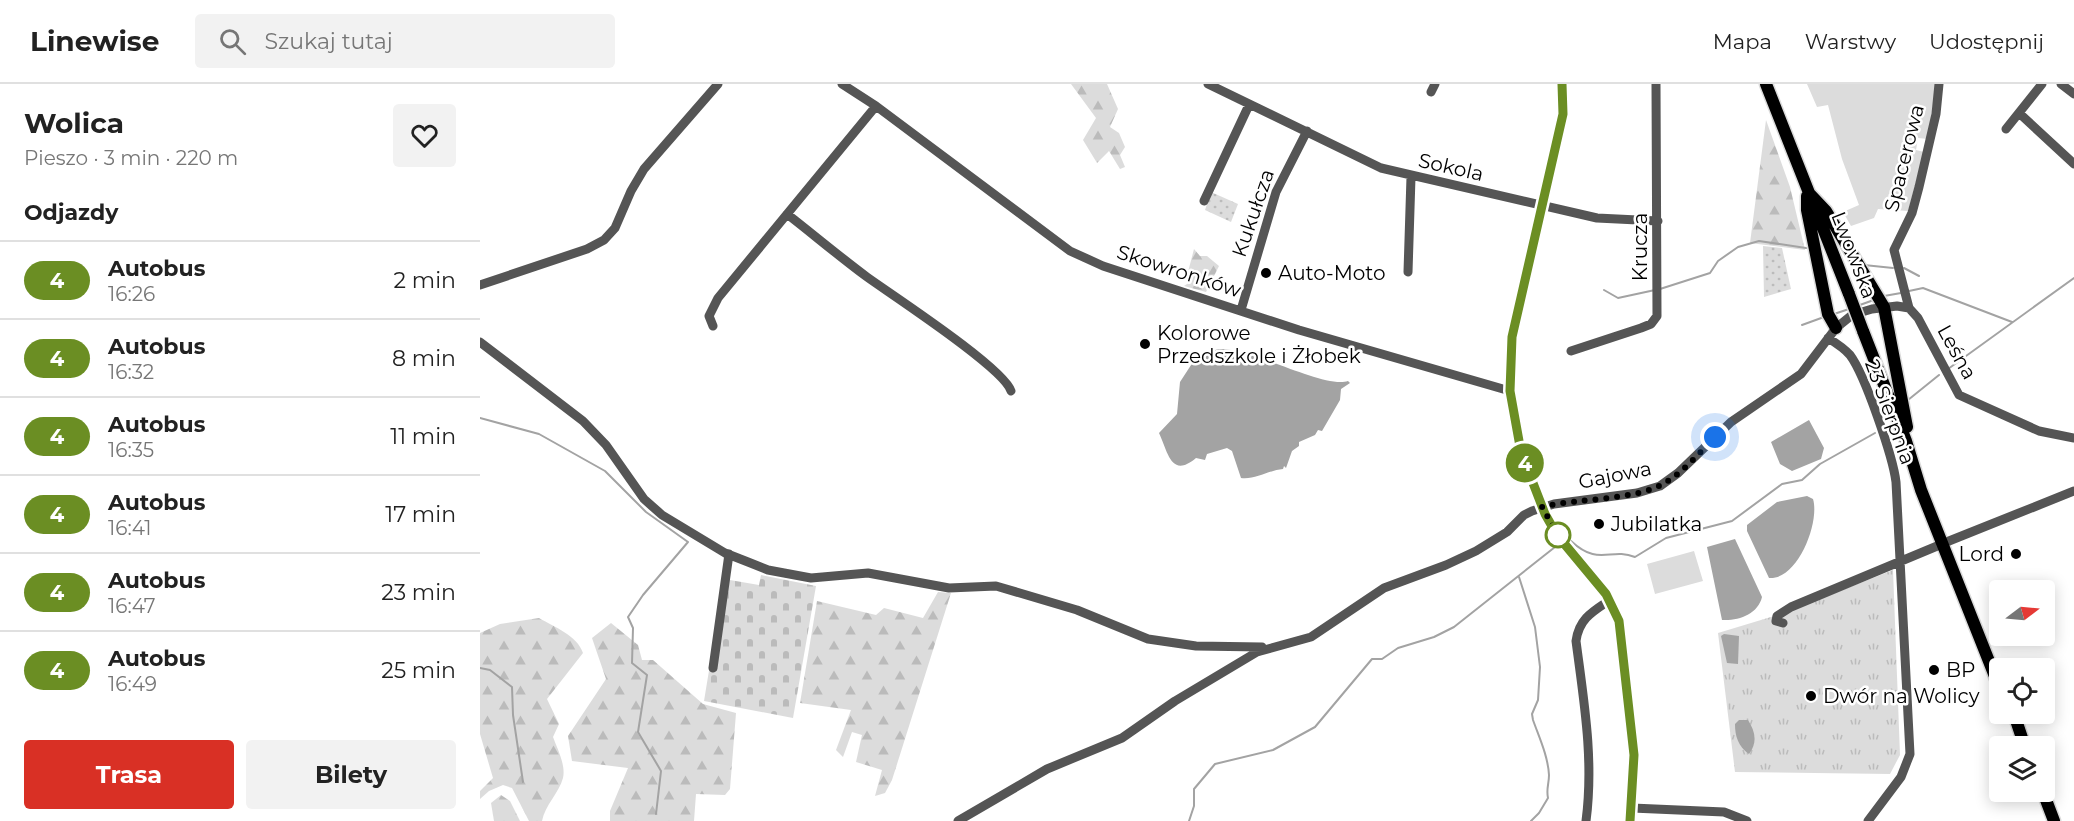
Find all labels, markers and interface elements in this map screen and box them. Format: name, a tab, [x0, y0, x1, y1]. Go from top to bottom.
search box	[195, 14, 615, 68]
text: Linewise	[30, 24, 159, 58]
icon: search	[216, 25, 249, 58]
text: Szukaj tutaj	[264, 28, 393, 55]
text: Mapa	[1713, 29, 1772, 54]
text: Warstwy	[1805, 29, 1896, 54]
text: Udostępnij	[1929, 29, 2044, 54]
street label: Spacerowa	[1879, 102, 1929, 214]
button: heart	[393, 104, 456, 167]
text: Wolica	[24, 106, 124, 140]
text: Pieszo · 3 min · 220 m	[24, 146, 238, 170]
street label: Sokola	[1416, 148, 1486, 186]
street label: Kukułcza	[1227, 166, 1279, 260]
text: Odjazdy	[24, 199, 118, 226]
street label: Lwowska	[1826, 208, 1882, 302]
street label: Krucza	[1628, 213, 1652, 281]
street label: Skowronków	[1114, 240, 1244, 302]
text: Autobus	[108, 255, 205, 282]
place label: Auto-Moto	[1278, 261, 1386, 285]
marker: Auto-Moto	[1259, 266, 1273, 280]
text: 2 min	[394, 267, 456, 294]
text: 4	[50, 268, 64, 293]
text: 16:26	[108, 282, 155, 306]
street label: Leśna	[1932, 320, 1982, 384]
place label: Kolorowe Przedszkole i Żłobek	[1157, 321, 1361, 368]
text: Autobus	[108, 333, 205, 360]
marker: Kolorowe Przedszkole i Żłobek	[1138, 337, 1152, 351]
text: 8 min	[392, 345, 456, 372]
text: 4	[50, 346, 64, 371]
street label: 23 Sierpnia	[1860, 356, 1920, 468]
text: 16:32	[108, 360, 154, 384]
text: Autobus	[108, 411, 205, 438]
your location	[1700, 422, 1730, 452]
text: 11 min	[390, 423, 456, 450]
text: 4	[50, 424, 64, 449]
text: 16:35	[108, 438, 154, 462]
line badge: 4	[1506, 444, 1544, 482]
text: 4	[1518, 451, 1532, 476]
street label: Gajowa	[1576, 456, 1654, 494]
text: Autobus	[108, 489, 205, 516]
text: 17 min	[385, 501, 456, 528]
text: 4	[50, 502, 64, 527]
place label: Jubilatka	[1610, 512, 1702, 536]
text: 16:41	[108, 516, 152, 540]
marker: Jubilatka	[1592, 517, 1606, 531]
unlabelled marker	[1545, 522, 1571, 548]
place label: Lord	[1959, 542, 2004, 566]
marker: Lord	[2009, 547, 2023, 561]
text: Autobus	[108, 567, 205, 594]
text: 23 min	[381, 579, 456, 606]
text: 4	[50, 580, 64, 605]
north arrow	[1989, 580, 2055, 646]
map controls	[1989, 580, 2055, 802]
text: 16:47	[108, 594, 156, 618]
text: Autobus	[108, 645, 205, 672]
text: 25 min	[381, 657, 456, 684]
text: 4	[50, 658, 64, 683]
place label: BP	[1946, 658, 1975, 682]
button: locate	[1989, 658, 2055, 724]
marker: BP	[1927, 663, 1941, 677]
text: 16:49	[108, 672, 157, 696]
place label: Dwór na Wolicy	[1823, 684, 1980, 708]
marker: Dwór na Wolicy	[1804, 689, 1818, 703]
button: layers	[1989, 736, 2055, 802]
button: Trasa	[24, 740, 234, 809]
button: Bilety	[246, 740, 456, 809]

